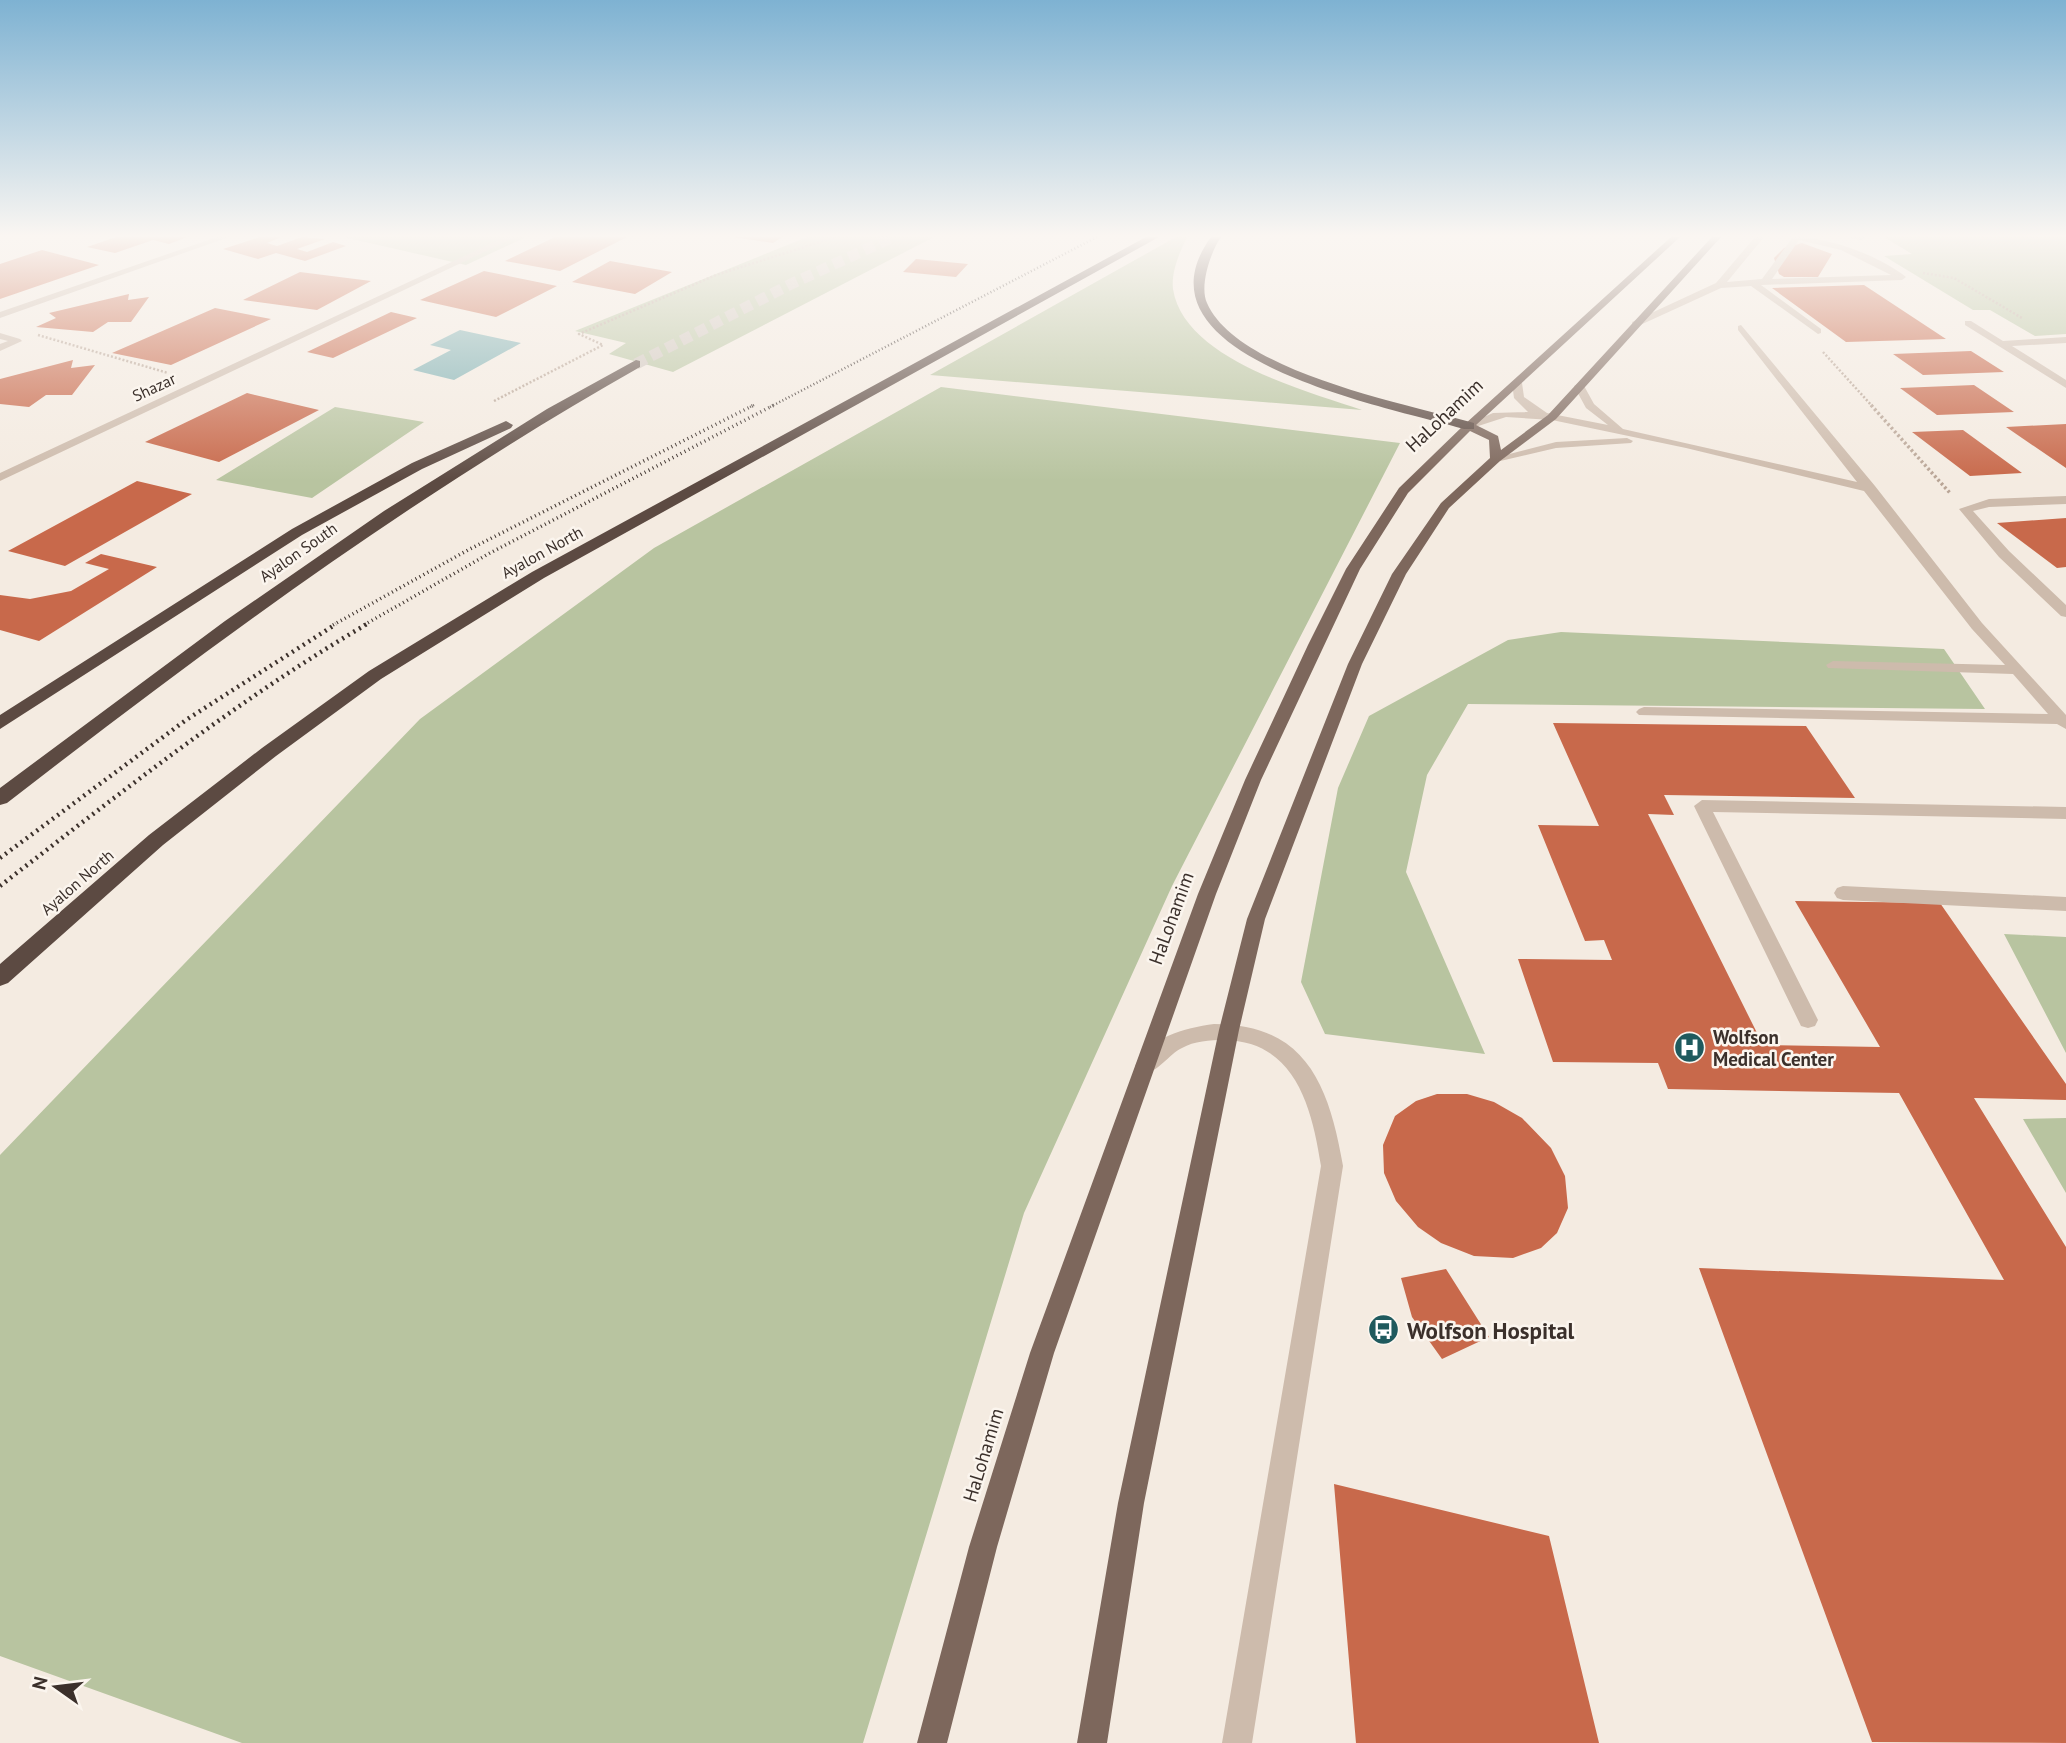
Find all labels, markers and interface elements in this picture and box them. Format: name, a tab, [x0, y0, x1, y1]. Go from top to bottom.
street label: Shazar	[129, 368, 179, 406]
street label: HaLohamim	[1400, 373, 1488, 457]
street label: Ayalon South	[255, 518, 341, 586]
street label: Ayalon North	[498, 521, 586, 583]
street label: Ayalon North	[37, 845, 117, 919]
street label: HaLohamim	[1143, 868, 1199, 968]
place label: Wolfson Medical Center	[1713, 1025, 1834, 1071]
hospital icon: Wolfson Medical Center	[1673, 1031, 1707, 1065]
bus stop icon: Wolfson Hospital	[1367, 1313, 1401, 1347]
place label: Wolfson Hospital	[1407, 1316, 1575, 1345]
street label: HaLohamim	[957, 1405, 1009, 1505]
north arrow	[21, 1652, 91, 1722]
text: N	[26, 1674, 53, 1692]

